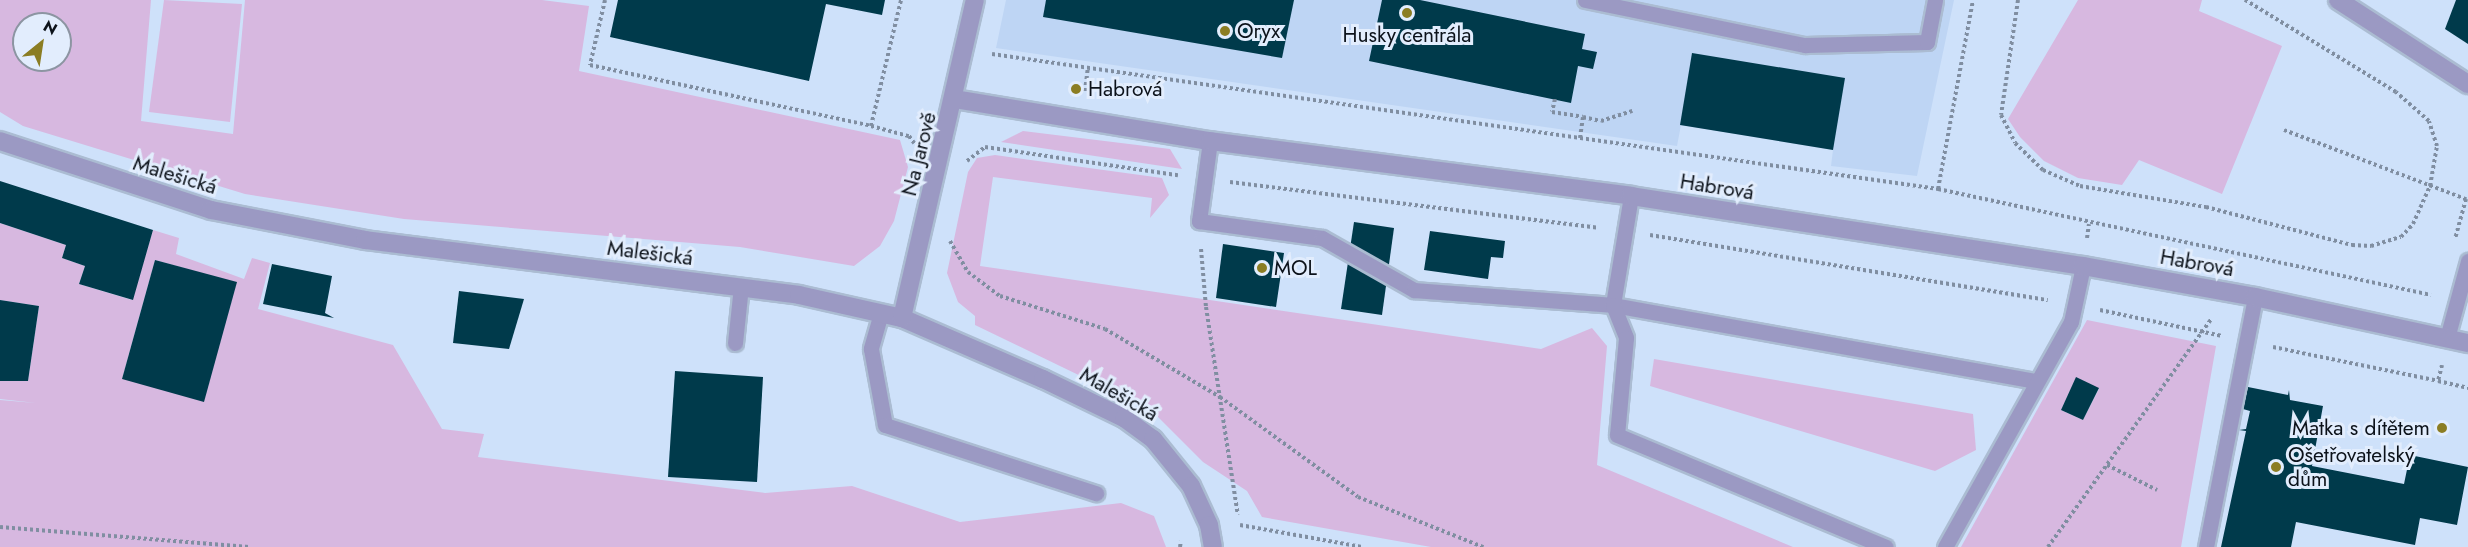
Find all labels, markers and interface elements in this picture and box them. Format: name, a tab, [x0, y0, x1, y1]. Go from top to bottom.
marker: Husky centrála	[1400, 6, 1414, 20]
north arrow	[12, 12, 72, 72]
text: N	[39, 15, 62, 41]
place label: Oryx	[1237, 18, 1280, 44]
place label: Husky centrála	[1343, 22, 1471, 48]
marker: Oryx	[1218, 24, 1232, 38]
place label: Habrová	[1088, 76, 1163, 102]
marker: Habrová	[1069, 82, 1083, 96]
street label: Na Jarově	[896, 109, 942, 199]
street label: Malešická	[130, 150, 220, 200]
street label: Habrová	[1678, 169, 1756, 205]
street label: Malešická	[606, 235, 694, 271]
street label: Habrová	[2158, 244, 2236, 282]
place label: MOL	[1274, 255, 1317, 281]
marker: MOL	[1255, 261, 1269, 275]
street label: Malešická	[1075, 362, 1163, 426]
place label: Matka s dítětem	[2292, 415, 2430, 441]
marker: Matka s dítětem	[2435, 421, 2449, 435]
place label: Ošetřovatelský dům	[2288, 442, 2414, 492]
marker: Ošetřovatelský dům	[2269, 460, 2283, 474]

